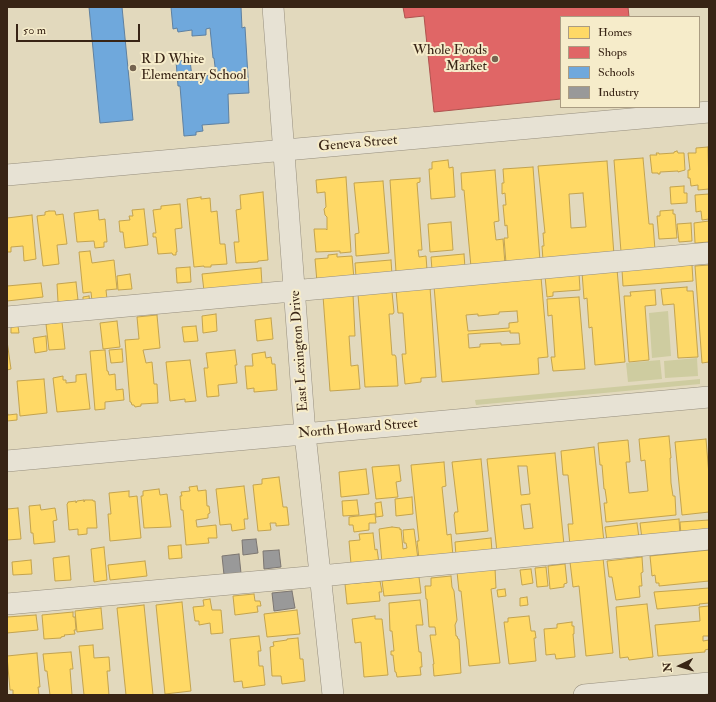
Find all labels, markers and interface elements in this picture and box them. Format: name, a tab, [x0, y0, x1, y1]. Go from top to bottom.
scale bar	[18, 16, 142, 42]
legend	[560, 16, 700, 108]
text: 50 m	[23, 23, 46, 38]
text: Homes	[598, 25, 632, 40]
place label: Whole Foods Market	[413, 43, 487, 76]
text: Shops	[598, 45, 627, 60]
place label: R D White Elementary School	[141, 52, 247, 84]
marker: Whole Foods Market	[490, 54, 500, 64]
marker: R D White Elementary School	[128, 63, 138, 73]
text: Schools	[598, 65, 635, 80]
text: Industry	[598, 85, 639, 100]
street label: Geneva Street	[318, 132, 398, 156]
street label: East Lexington Drive	[287, 290, 313, 412]
street label: North Howard Street	[297, 415, 419, 443]
north arrow	[660, 646, 700, 686]
text: N	[661, 662, 674, 673]

